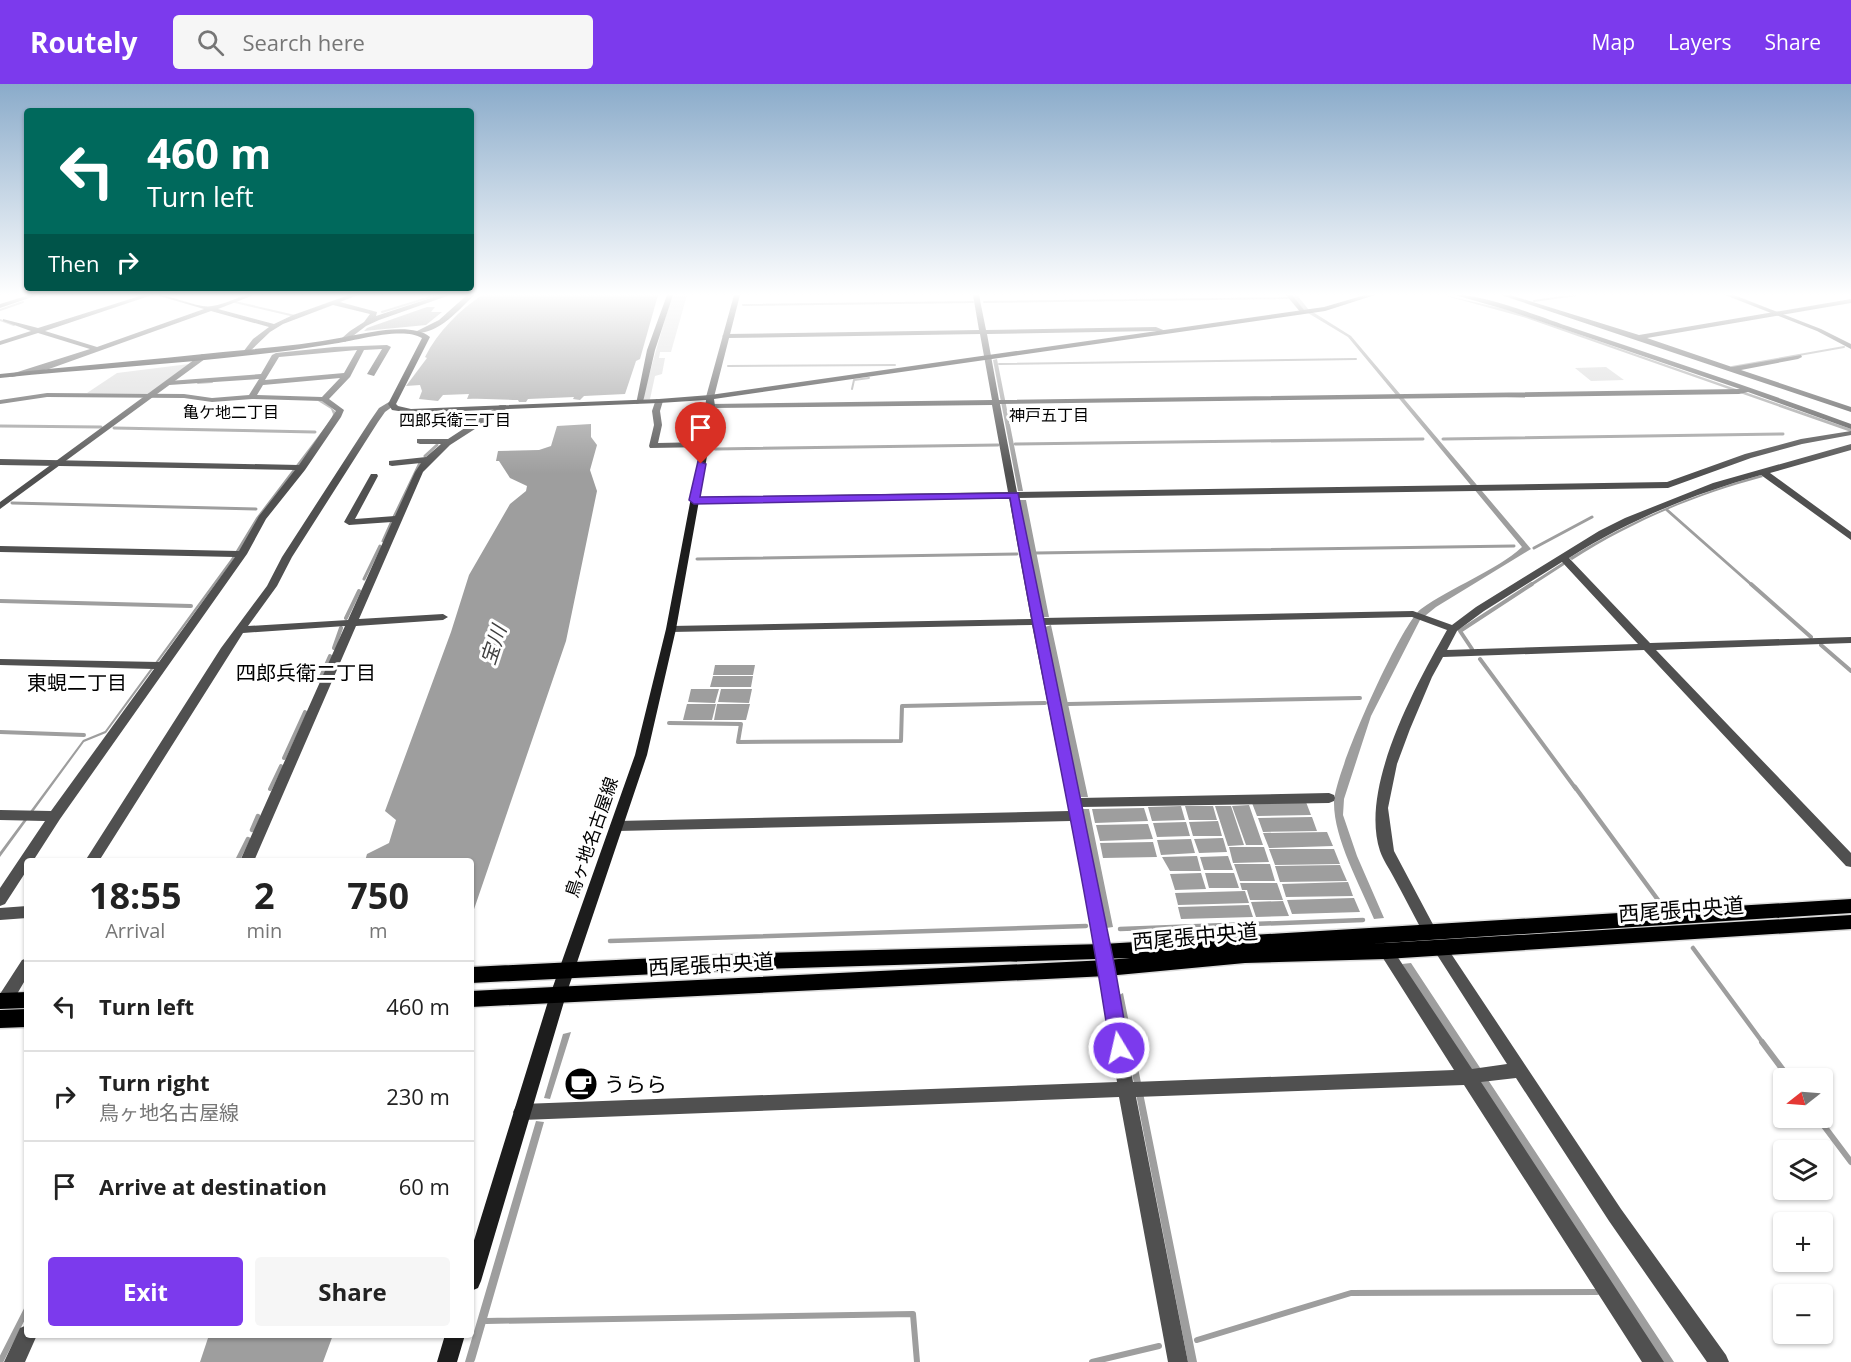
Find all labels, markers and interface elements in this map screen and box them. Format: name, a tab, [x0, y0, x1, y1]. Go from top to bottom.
search box	[173, 15, 593, 69]
text: Routely	[30, 23, 137, 61]
icon: search	[194, 26, 227, 59]
text: Search here	[242, 27, 365, 57]
text: Map	[1592, 28, 1635, 56]
text: Layers	[1668, 28, 1732, 56]
text: Share	[1765, 28, 1821, 56]
text: 460 m	[147, 124, 271, 181]
icon: left	[48, 132, 126, 210]
text: Turn left	[147, 178, 254, 215]
icon: right	[111, 246, 144, 279]
text: Then	[48, 248, 99, 278]
district label: 亀ケ地二丁目	[183, 401, 279, 423]
pin	[675, 402, 726, 464]
district label: 神戸五丁目	[1009, 404, 1089, 426]
district label: 四郎兵衛三丁目	[399, 409, 511, 431]
icon: arrive	[684, 411, 717, 444]
water label: 宝川	[474, 620, 513, 668]
district label: 四郎兵衛二丁目	[236, 659, 376, 686]
district label: 東蜆二丁目	[27, 669, 127, 696]
street label: 鳥ヶ地名古屋線	[559, 774, 623, 900]
text: 18:55	[89, 871, 182, 920]
text: 2	[254, 871, 275, 920]
text: 750	[347, 871, 409, 920]
street label: 西尾張中央道	[1617, 891, 1745, 927]
text: Arrival	[105, 917, 165, 944]
text: min	[246, 917, 282, 944]
text: m	[369, 917, 387, 944]
street label: 西尾張中央道	[1131, 917, 1259, 955]
street label: 西尾張中央道	[647, 947, 775, 981]
icon: left	[48, 990, 81, 1023]
text: Turn left	[99, 991, 194, 1021]
text: 460 m	[386, 991, 450, 1021]
position arrow	[1087, 1016, 1151, 1080]
cafe icon: うらら	[563, 1066, 599, 1102]
text: Turn right	[99, 1067, 210, 1097]
north arrow	[1773, 1068, 1833, 1128]
map controls	[1773, 1068, 1833, 1344]
place label: うらら	[604, 1070, 667, 1098]
icon: right	[48, 1080, 81, 1113]
text: 230 m	[386, 1081, 450, 1111]
text: 鳥ヶ地名古屋線	[99, 1099, 239, 1126]
button: layers	[1773, 1140, 1833, 1200]
icon: arrive	[48, 1170, 81, 1203]
text: Arrive at destination	[99, 1171, 327, 1201]
text: 60 m	[399, 1171, 450, 1201]
button: +	[1773, 1212, 1833, 1272]
button: Exit	[48, 1257, 243, 1326]
button: Share	[255, 1257, 450, 1326]
button: −	[1773, 1284, 1833, 1344]

